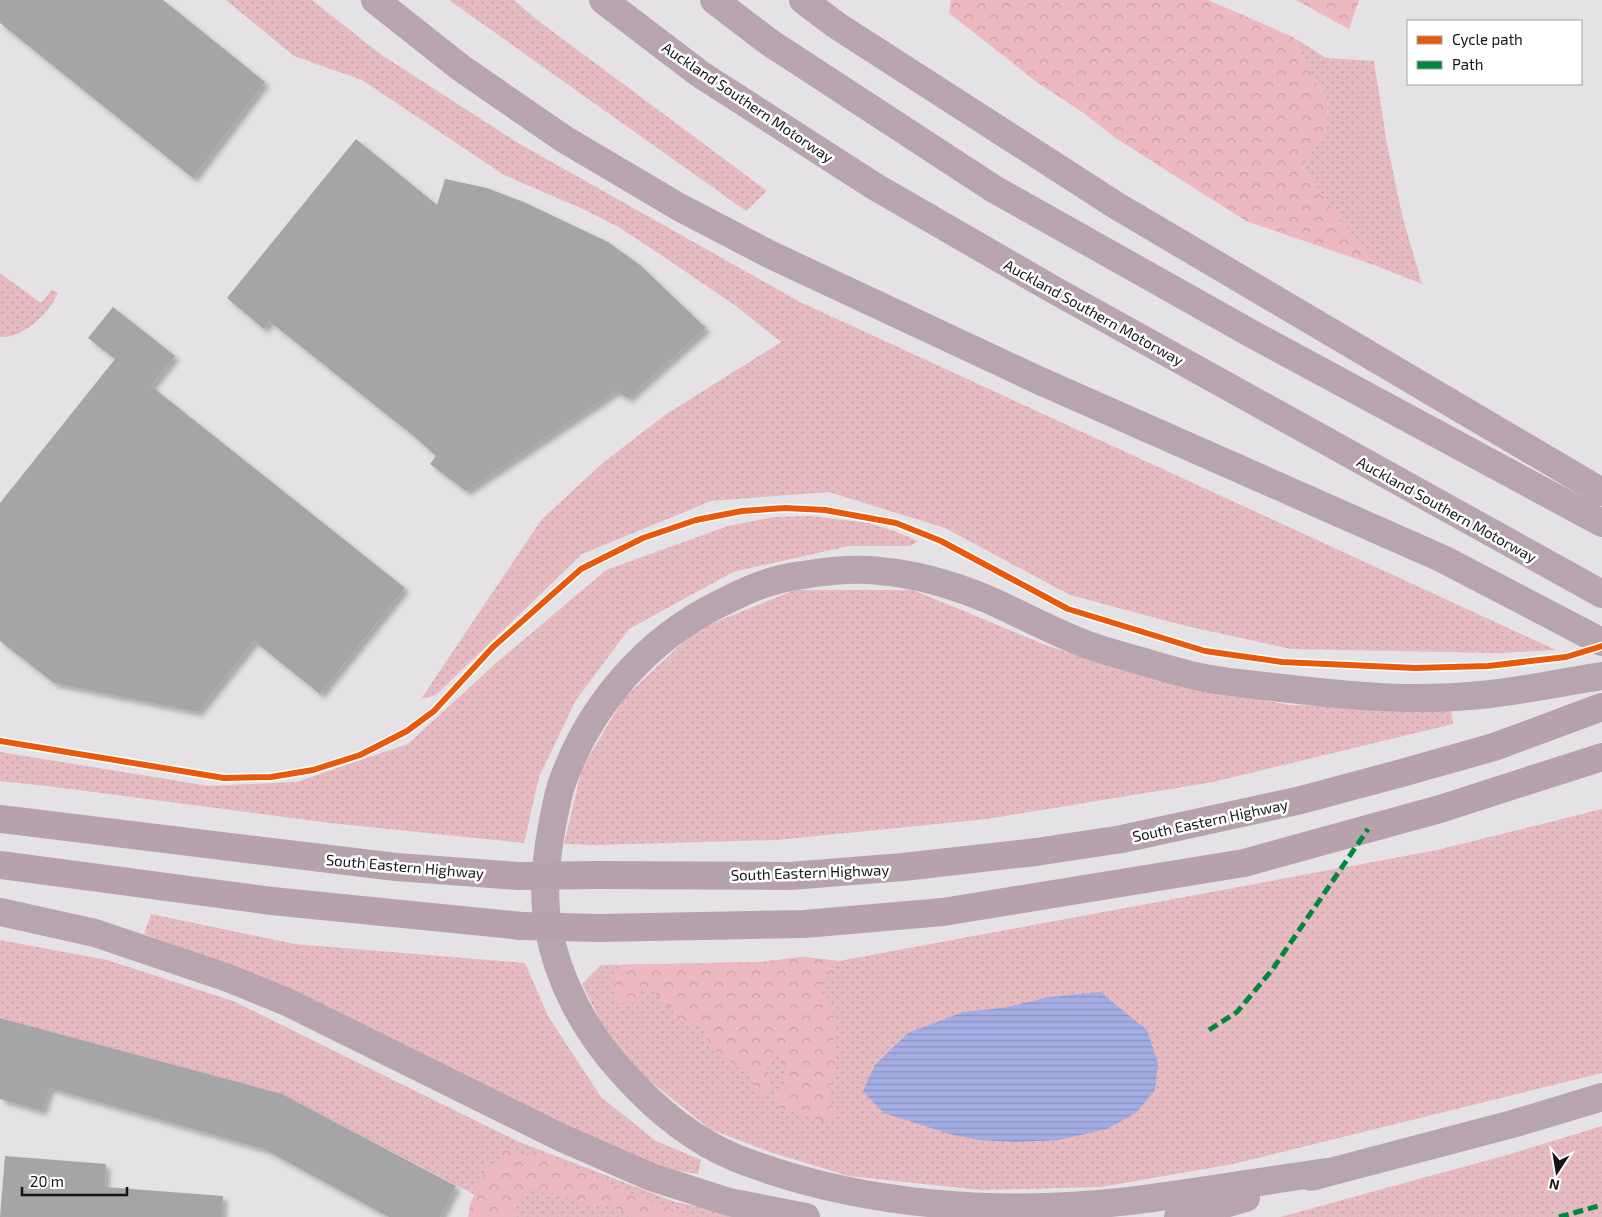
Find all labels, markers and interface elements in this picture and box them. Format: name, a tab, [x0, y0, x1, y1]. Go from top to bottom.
legend	[1407, 20, 1582, 85]
text: Cycle path	[1452, 30, 1523, 48]
street label: Auckland Southern Motorway	[659, 38, 837, 166]
text: Path	[1452, 55, 1483, 73]
street label: Auckland Southern Motorway	[1001, 255, 1187, 369]
street label: Auckland Southern Motorway	[1354, 452, 1540, 566]
street label: South Eastern Highway	[1131, 795, 1290, 845]
street label: South Eastern Highway	[325, 850, 485, 882]
street label: South Eastern Highway	[730, 860, 890, 884]
north arrow	[1532, 1147, 1582, 1197]
scale bar	[22, 1164, 128, 1196]
text: 20 m	[30, 1172, 64, 1190]
text: N	[1547, 1176, 1561, 1195]

